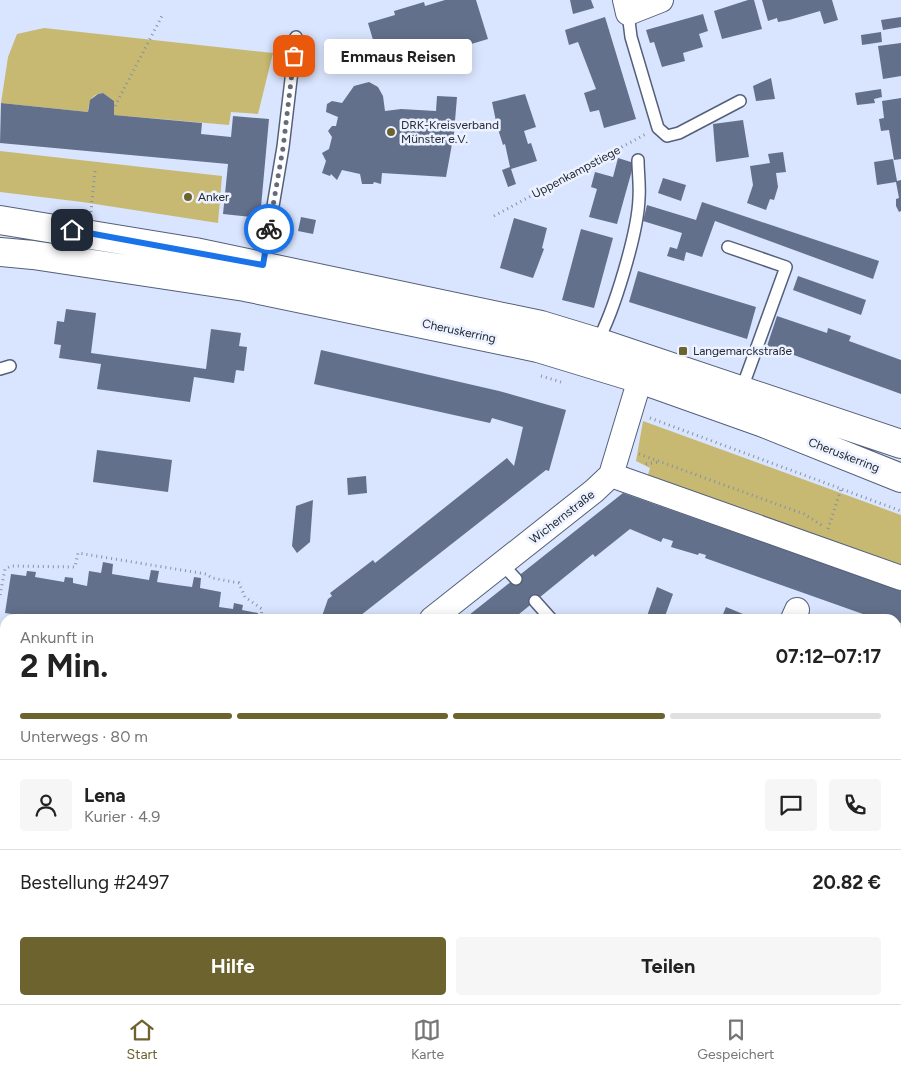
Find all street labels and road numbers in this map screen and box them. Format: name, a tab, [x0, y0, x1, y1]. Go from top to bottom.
street label: Uppenkampstiege	[529, 143, 623, 201]
street label: Cheruskerring	[421, 316, 497, 346]
street label: Cheruskerring	[806, 435, 882, 475]
street label: Wichernstraße	[527, 487, 598, 547]

